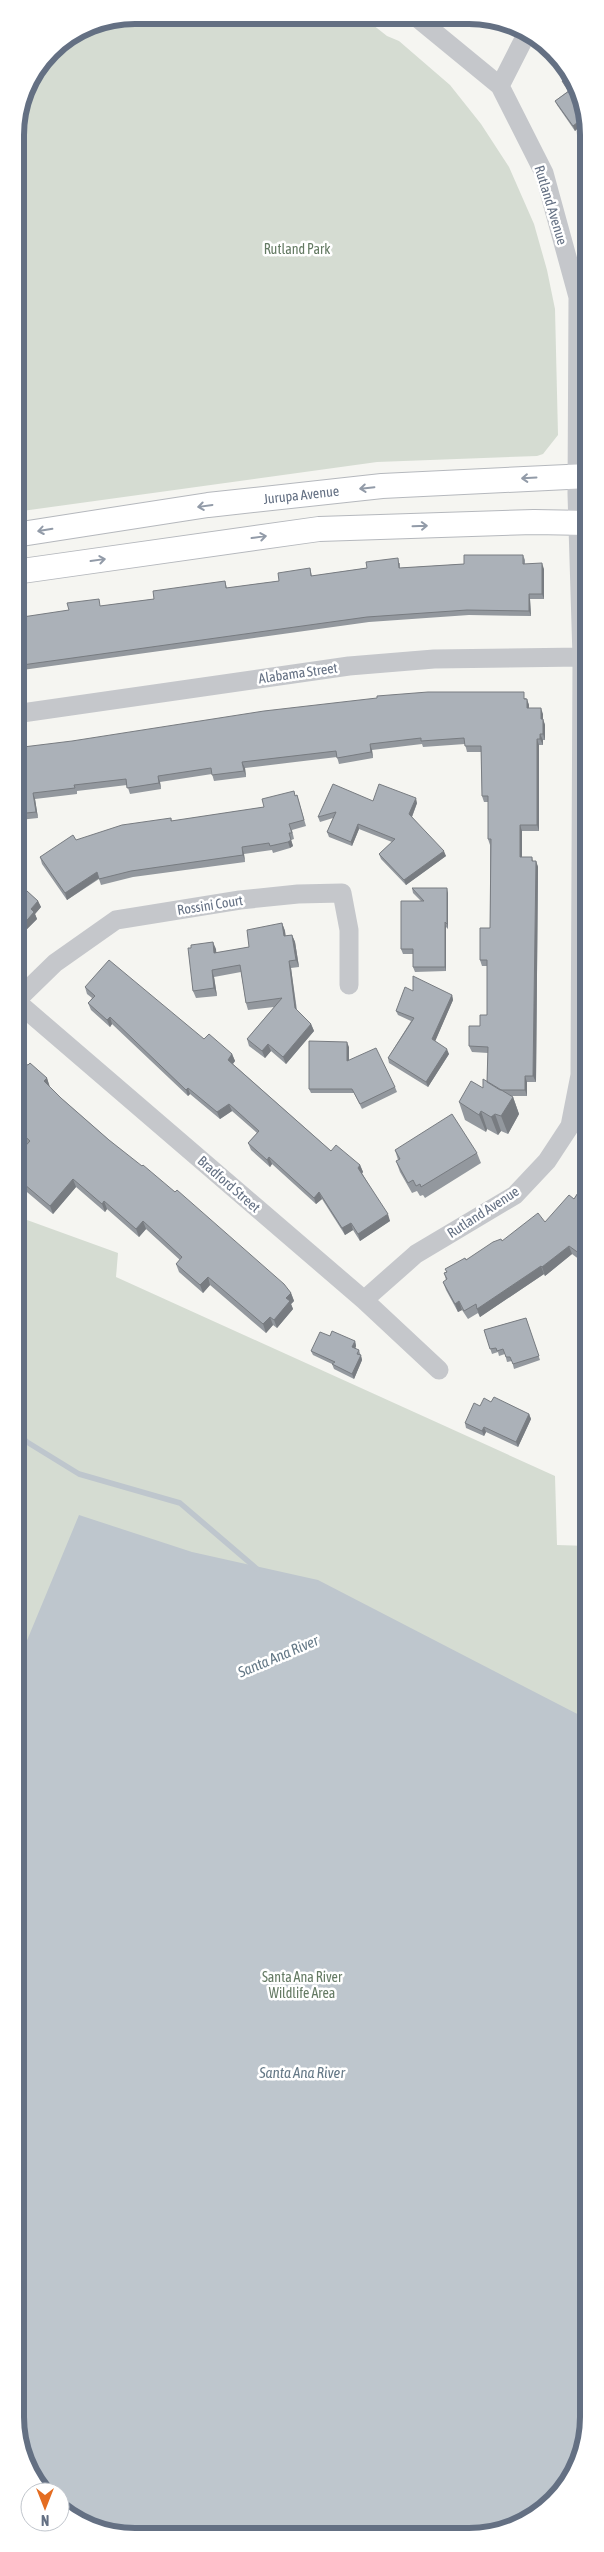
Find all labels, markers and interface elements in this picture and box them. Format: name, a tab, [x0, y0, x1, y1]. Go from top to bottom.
street label: Rutland Avenue	[531, 163, 571, 247]
park label: Rutland Park	[264, 241, 330, 257]
one-way arrow	[521, 473, 538, 483]
street label: Jurupa Avenue	[262, 483, 340, 507]
one-way arrow	[359, 483, 375, 493]
one-way arrow	[198, 501, 214, 511]
one-way arrow	[412, 521, 428, 530]
one-way arrow	[37, 526, 53, 536]
one-way arrow	[251, 532, 267, 542]
one-way arrow	[90, 555, 106, 565]
street label: Alabama Street	[258, 660, 338, 686]
street label: Rossini Court	[176, 892, 244, 918]
street label: Bradford Street	[195, 1153, 263, 1215]
street label: Rutland Avenue	[444, 1183, 522, 1241]
water label: Santa Ana River	[234, 1631, 321, 1681]
park label: Santa Ana River Wildlife Area	[262, 1969, 343, 2001]
water label: Santa Ana River	[258, 2064, 345, 2081]
north arrow	[20, 2482, 70, 2532]
text: N	[41, 2512, 49, 2528]

